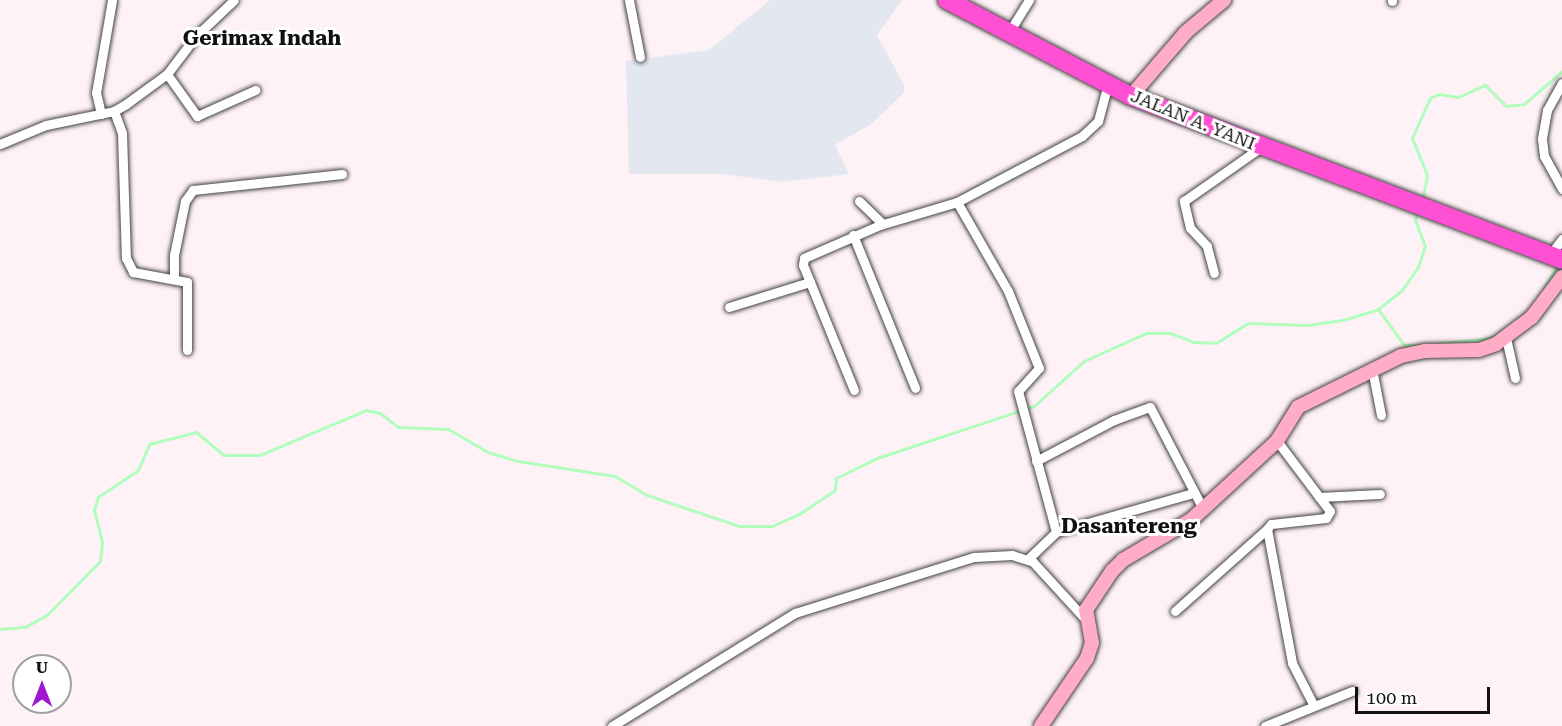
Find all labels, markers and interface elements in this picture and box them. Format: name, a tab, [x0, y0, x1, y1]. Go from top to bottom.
district label: Gerimax Indah	[183, 25, 341, 51]
street label: JALAN A. YANI	[1128, 85, 1258, 155]
district label: Dasantereng	[1061, 513, 1197, 539]
north arrow	[12, 654, 72, 714]
text: U	[36, 658, 48, 677]
scale bar	[1358, 675, 1493, 713]
text: 100 m	[1366, 687, 1417, 708]

